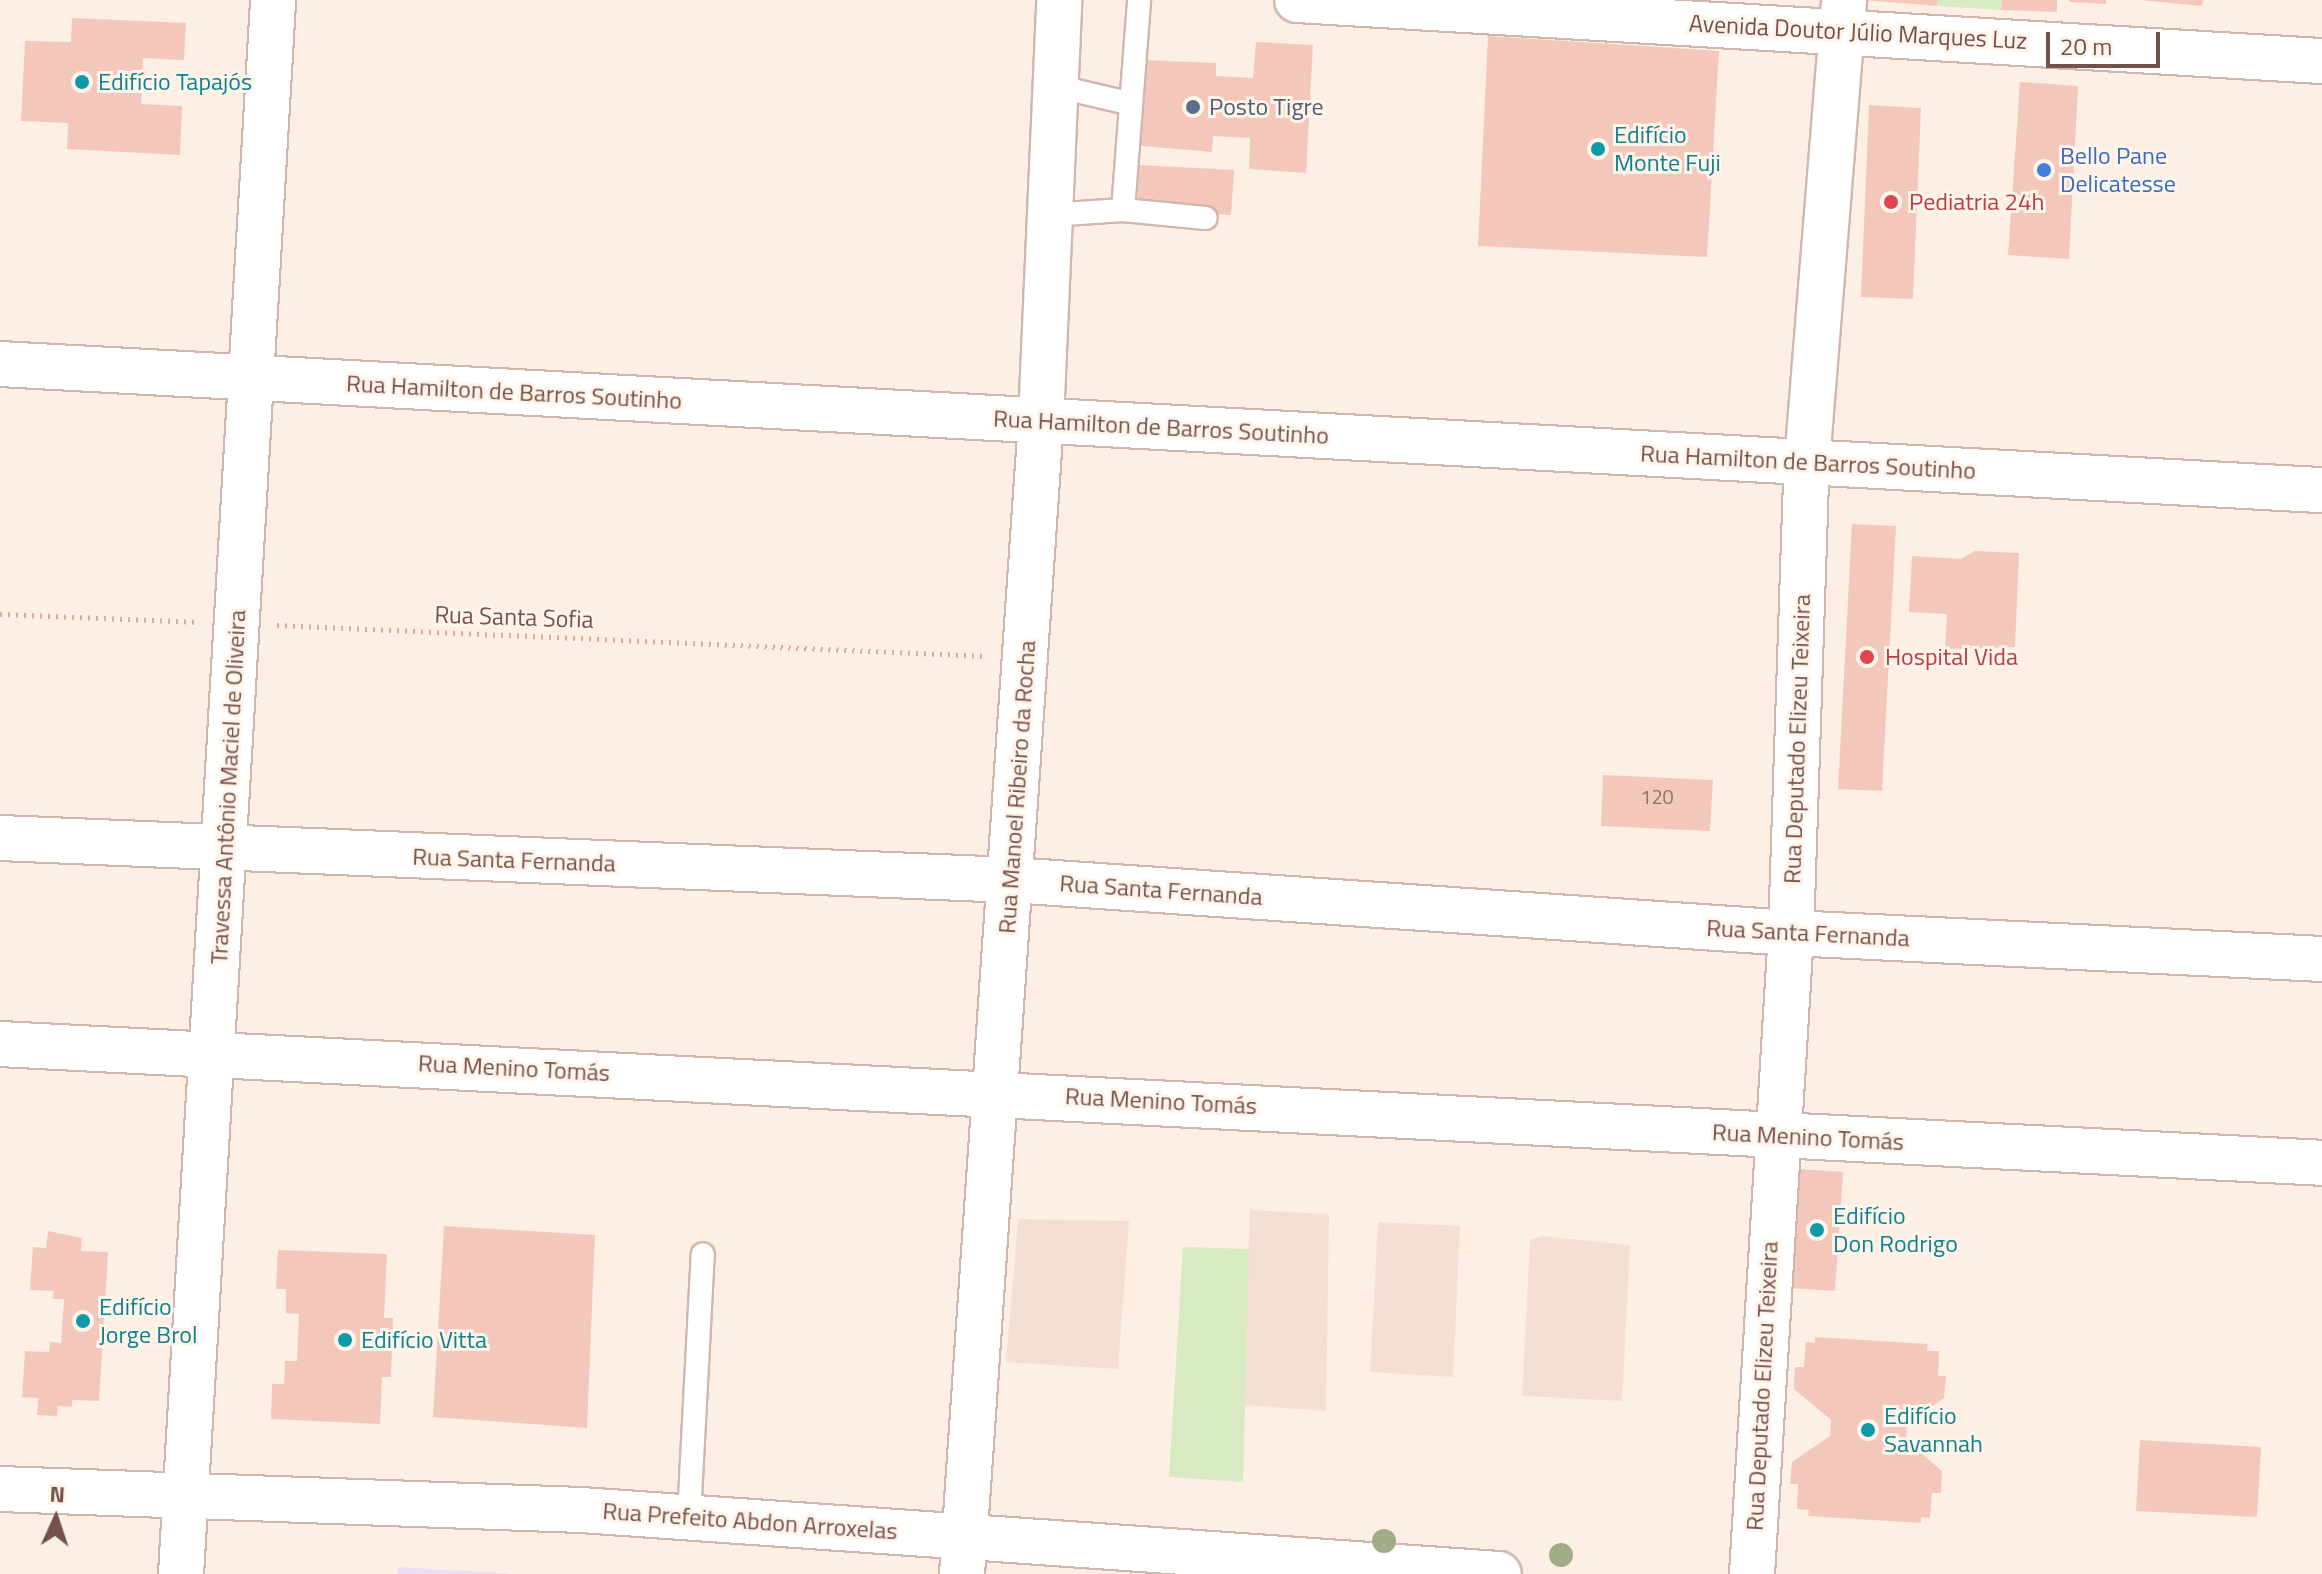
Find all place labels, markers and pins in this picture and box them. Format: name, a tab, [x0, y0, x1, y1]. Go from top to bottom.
place label: Edifício Tapajós	[98, 68, 252, 96]
marker: Edifício Tapajós	[73, 73, 91, 91]
place label: Posto Tigre	[1209, 93, 1324, 121]
marker: Posto Tigre	[1184, 98, 1202, 116]
place label: Edifício Monte Fuji	[1614, 121, 1721, 177]
marker: Edifício Monte Fuji	[1589, 140, 1607, 158]
place label: Bello Pane Delicatesse	[2060, 142, 2176, 198]
marker: Bello Pane Delicatesse	[2035, 161, 2053, 179]
place label: Pediatria 24h	[1909, 188, 2044, 216]
marker: Pediatria 24h	[1880, 191, 1902, 213]
place label: Hospital Vida	[1885, 643, 2018, 671]
marker: Hospital Vida	[1856, 646, 1878, 668]
place label: Edifício Don Rodrigo	[1833, 1202, 1958, 1258]
marker: Edifício Don Rodrigo	[1808, 1221, 1826, 1239]
place label: Edifício Jorge Brol	[99, 1293, 197, 1349]
marker: Edifício Jorge Brol	[74, 1312, 92, 1330]
place label: Edifício Vitta	[361, 1326, 487, 1354]
marker: Edifício Vitta	[336, 1331, 354, 1349]
place label: Edifício Savannah	[1884, 1402, 1983, 1458]
marker: Edifício Savannah	[1859, 1421, 1877, 1439]

